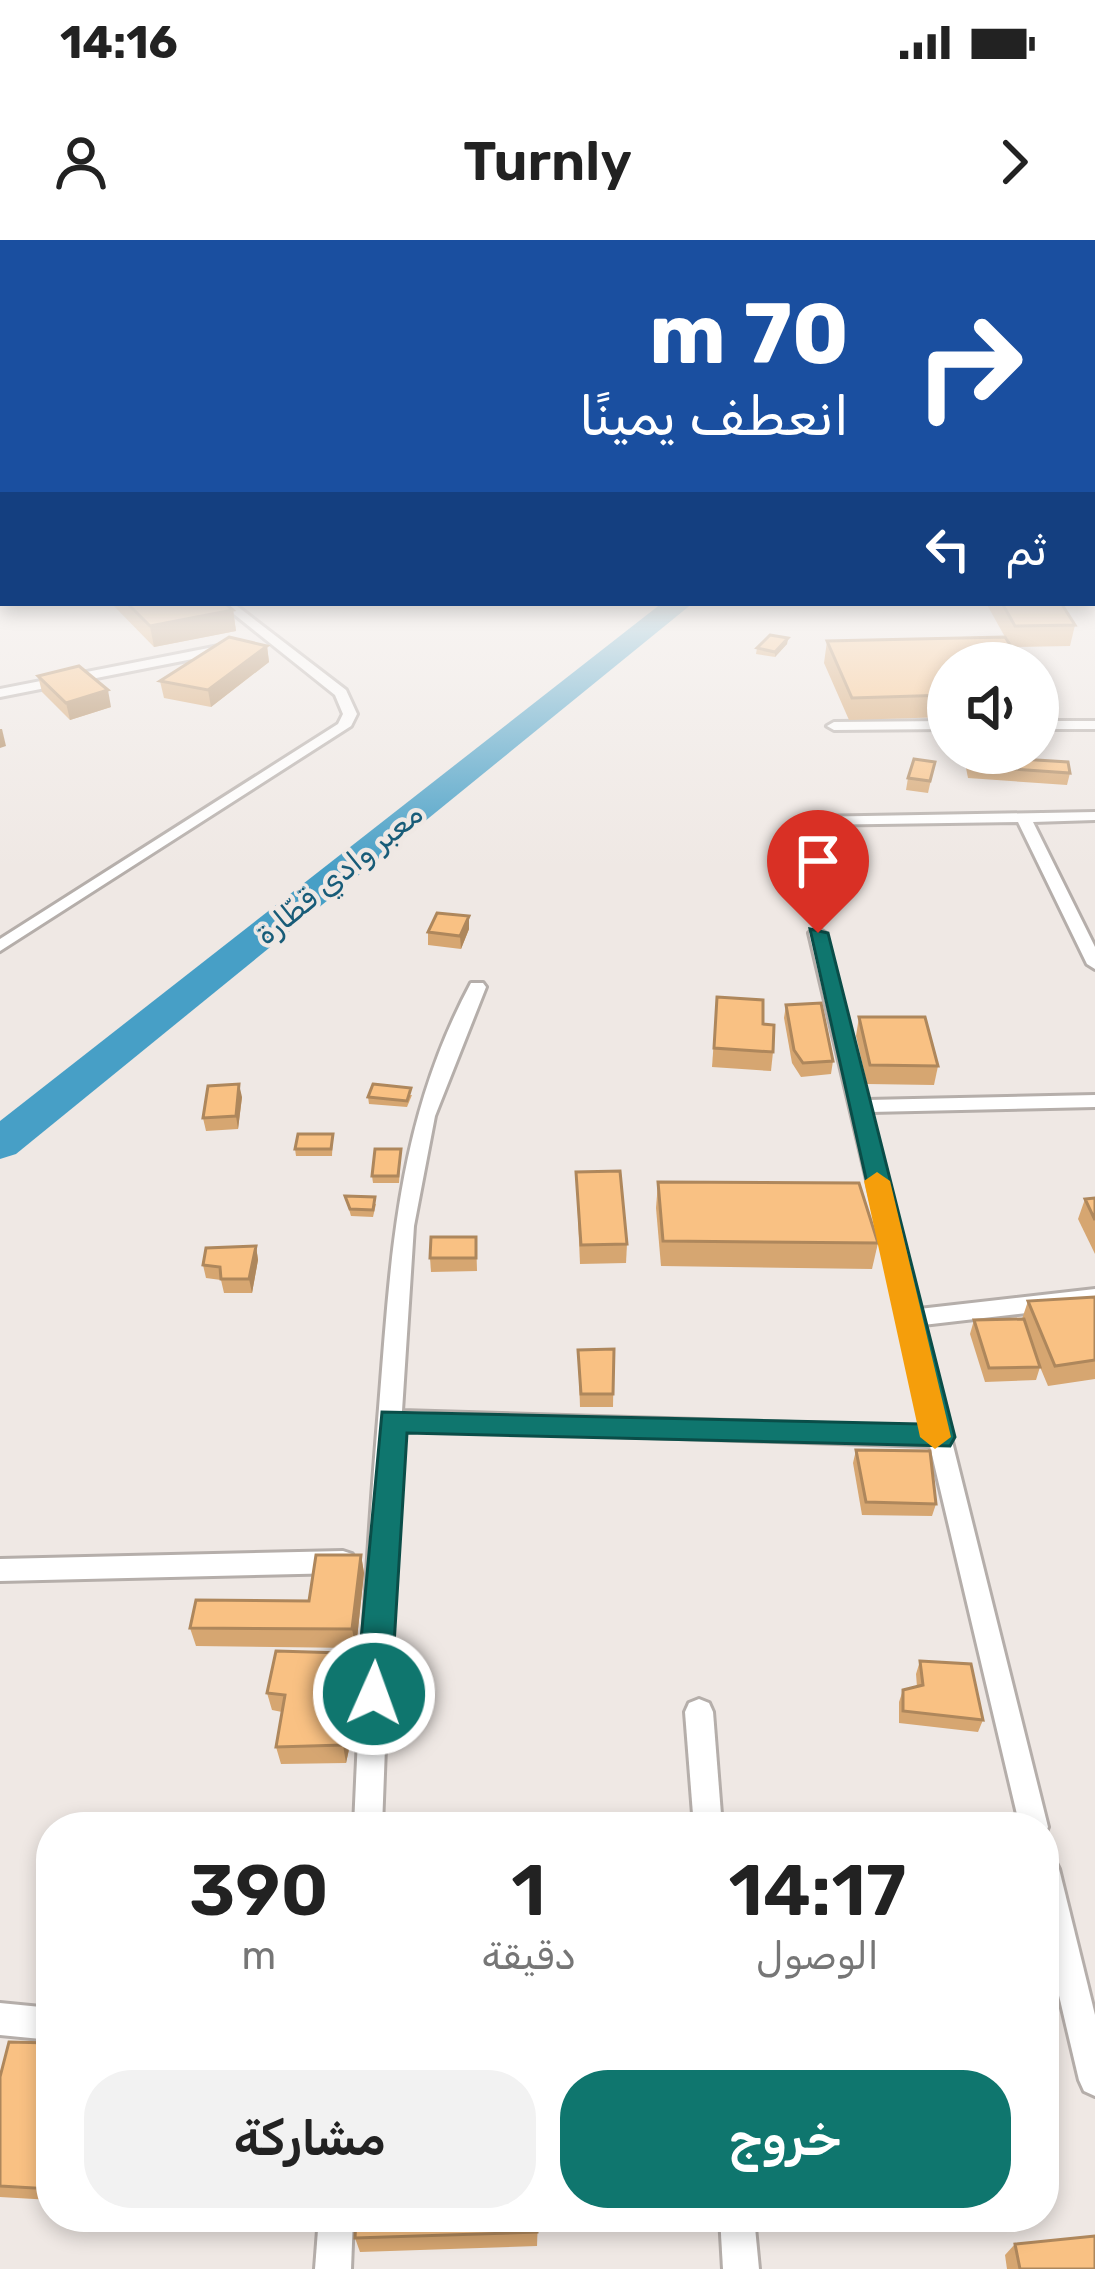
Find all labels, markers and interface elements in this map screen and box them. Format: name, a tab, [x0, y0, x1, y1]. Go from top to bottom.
text: 14:16	[60, 16, 178, 69]
icon: person	[48, 129, 114, 195]
icon: forward	[981, 129, 1047, 195]
text: Turnly	[463, 130, 632, 194]
text: 70 m	[649, 284, 849, 384]
icon: right	[891, 288, 1047, 444]
text: انعطف يمينًا	[579, 385, 849, 449]
icon: left	[915, 516, 981, 582]
text: ثم	[1005, 523, 1047, 576]
map controls	[927, 642, 1059, 774]
button: sound	[927, 642, 1059, 774]
water label: معبر وادي قطّارة	[248, 796, 432, 955]
pin	[767, 810, 869, 933]
icon: arrive	[785, 828, 851, 894]
position arrow	[311, 1631, 437, 1757]
text: 390	[189, 1848, 329, 1933]
text: 1	[511, 1848, 546, 1933]
text: 14:17	[729, 1848, 906, 1933]
text: m	[241, 1933, 276, 1979]
text: دقيقة	[481, 1933, 576, 1979]
text: الوصول	[756, 1933, 879, 1979]
button: مشاركة	[84, 2070, 536, 2208]
button: خروج	[560, 2070, 1011, 2208]

